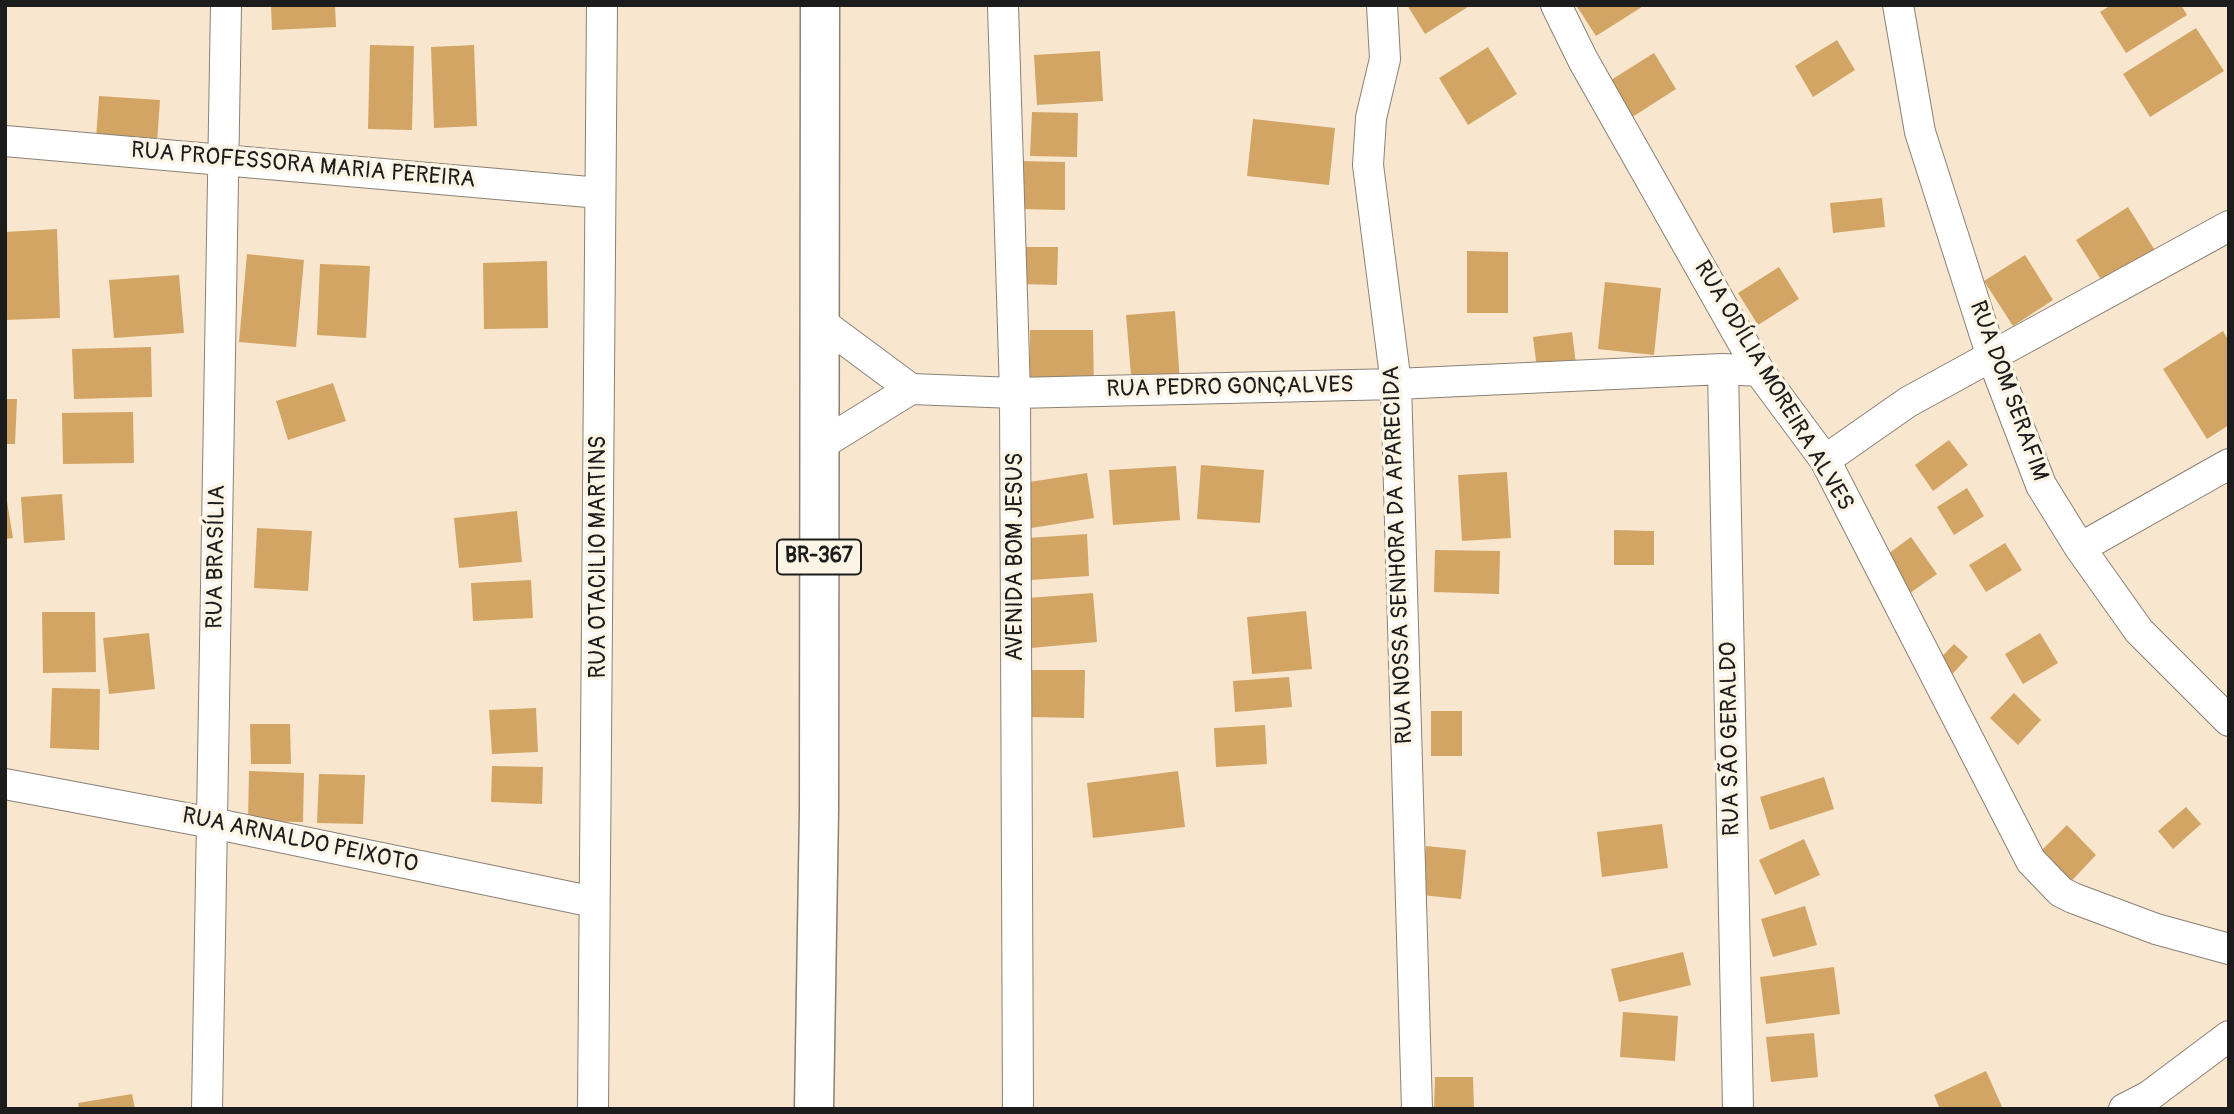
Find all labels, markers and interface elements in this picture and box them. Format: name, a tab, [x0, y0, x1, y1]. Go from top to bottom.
street label: RUA PROFESSORA MARIA PEREIRA	[130, 137, 476, 195]
street label: RUA ODÍLIA MOREIRA ALVES	[1687, 256, 1859, 516]
street label: RUA DOM SERAFIM	[1963, 297, 2053, 485]
street label: RUA NOSSA SENHORA DA APARECIDA	[1379, 365, 1419, 745]
street label: RUA PEDRO GONÇALVES	[1106, 372, 1354, 404]
street label: RUA OTACILIO MARTINS	[585, 436, 613, 678]
street label: AVENIDA BOM JESUS	[1002, 453, 1030, 661]
street label: RUA BRASÍLIA	[202, 485, 232, 629]
road number: BR-367	[777, 540, 861, 574]
street label: RUA SÃO GERALDO	[1716, 642, 1746, 836]
street label: RUA ARNALDO PEIXOTO	[180, 803, 420, 879]

